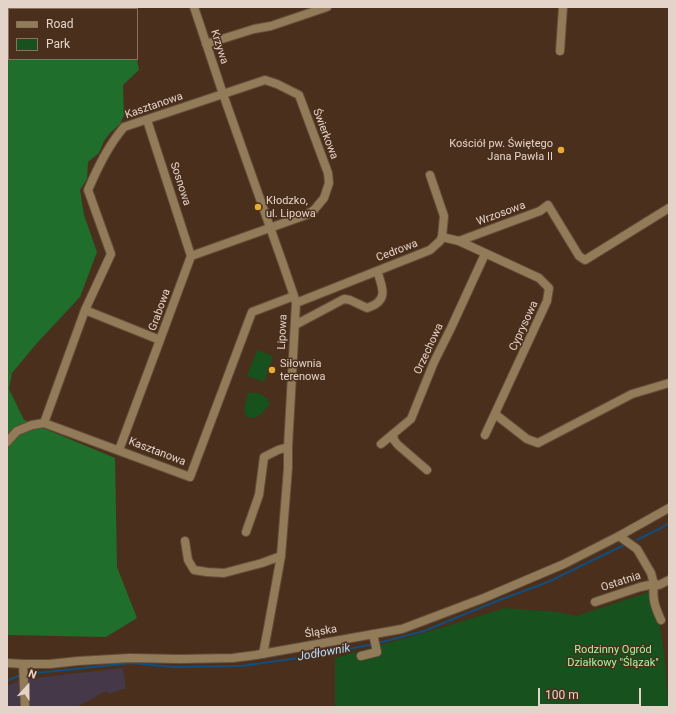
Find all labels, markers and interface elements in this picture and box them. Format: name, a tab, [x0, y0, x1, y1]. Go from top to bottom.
legend	[8, 8, 138, 60]
text: Road	[46, 17, 74, 31]
street label: Krzywa	[207, 28, 231, 66]
text: Park	[46, 37, 70, 51]
street label: Kasztanowa	[123, 90, 185, 122]
street label: Świerkowa	[309, 107, 341, 161]
place label: Kościół pw. Świętego Jana Pawła II	[449, 137, 553, 163]
marker: Kościół pw. Świętego Jana Pawła II	[556, 145, 566, 155]
street label: Sosnowa	[167, 161, 193, 207]
place label: Kłodzko, ul. Lipowa	[266, 194, 316, 220]
street label: Wrzosowa	[475, 199, 527, 229]
marker: Kłodzko, ul. Lipowa	[253, 202, 263, 212]
street label: Cedrowa	[374, 237, 420, 265]
street label: Grabowa	[146, 287, 174, 333]
street label: Cyprysowa	[507, 299, 541, 353]
street label: Lipowa	[275, 314, 291, 350]
street label: Orzechowa	[411, 321, 447, 377]
place label: Siłownia terenowa	[280, 357, 325, 383]
marker: Siłownia terenowa	[267, 365, 277, 375]
street label: Kasztanowa	[127, 435, 187, 469]
street label: Ostatnia	[599, 569, 643, 595]
street label: Śląska	[304, 623, 338, 641]
water label: Jodłownik	[296, 641, 352, 665]
park label: Rodzinny Ogród Działkowy "Ślązak"	[567, 643, 659, 669]
north arrow	[8, 666, 48, 706]
text: N	[27, 667, 38, 682]
scale bar	[540, 680, 643, 706]
text: 100 m	[545, 688, 579, 702]

